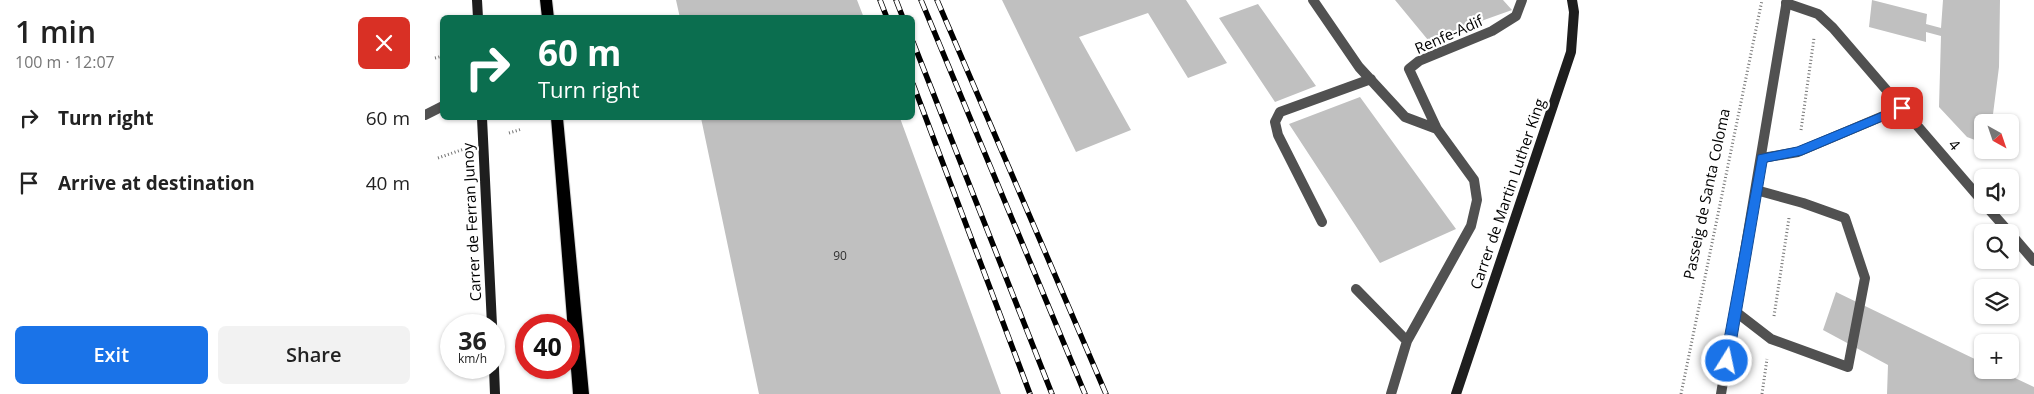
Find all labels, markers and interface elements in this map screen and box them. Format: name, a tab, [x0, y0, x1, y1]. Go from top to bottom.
street label: Renfe-Adif	[1411, 10, 1487, 58]
text: 1 min	[15, 11, 96, 52]
button: close	[358, 17, 410, 69]
text: 60 m	[538, 29, 621, 76]
icon: right	[455, 35, 520, 100]
text: 100 m · 12:07	[15, 51, 115, 73]
text: Turn right	[538, 74, 640, 104]
pin	[1881, 87, 1923, 129]
icon: arrive	[1888, 94, 1916, 122]
street label: Carrer de Martin Luther King	[1465, 96, 1549, 292]
icon: right	[15, 104, 43, 132]
text: Turn right	[58, 105, 153, 131]
text: 60 m	[366, 105, 410, 131]
street label: Passeig de Santa Coloma	[1678, 106, 1734, 281]
north arrow	[1974, 114, 2019, 159]
map controls	[1974, 114, 2019, 379]
street label: 4	[1944, 135, 1965, 154]
street label: Carrer de Ferran Junoy	[457, 142, 485, 302]
icon: arrive	[15, 169, 43, 197]
button: sound	[1974, 169, 2019, 214]
text: Arrive at destination	[58, 170, 255, 196]
text: 40 m	[366, 170, 410, 196]
button: search	[1974, 224, 2019, 269]
house number: 90	[833, 247, 847, 264]
button: layers	[1974, 279, 2019, 324]
speed limit sign: 40	[515, 314, 580, 379]
text: 36	[458, 323, 487, 357]
button: Exit	[15, 326, 208, 384]
button: Share	[218, 326, 410, 384]
position arrow	[1700, 334, 1752, 386]
button: +	[1974, 334, 2019, 379]
text: km/h	[458, 350, 487, 367]

